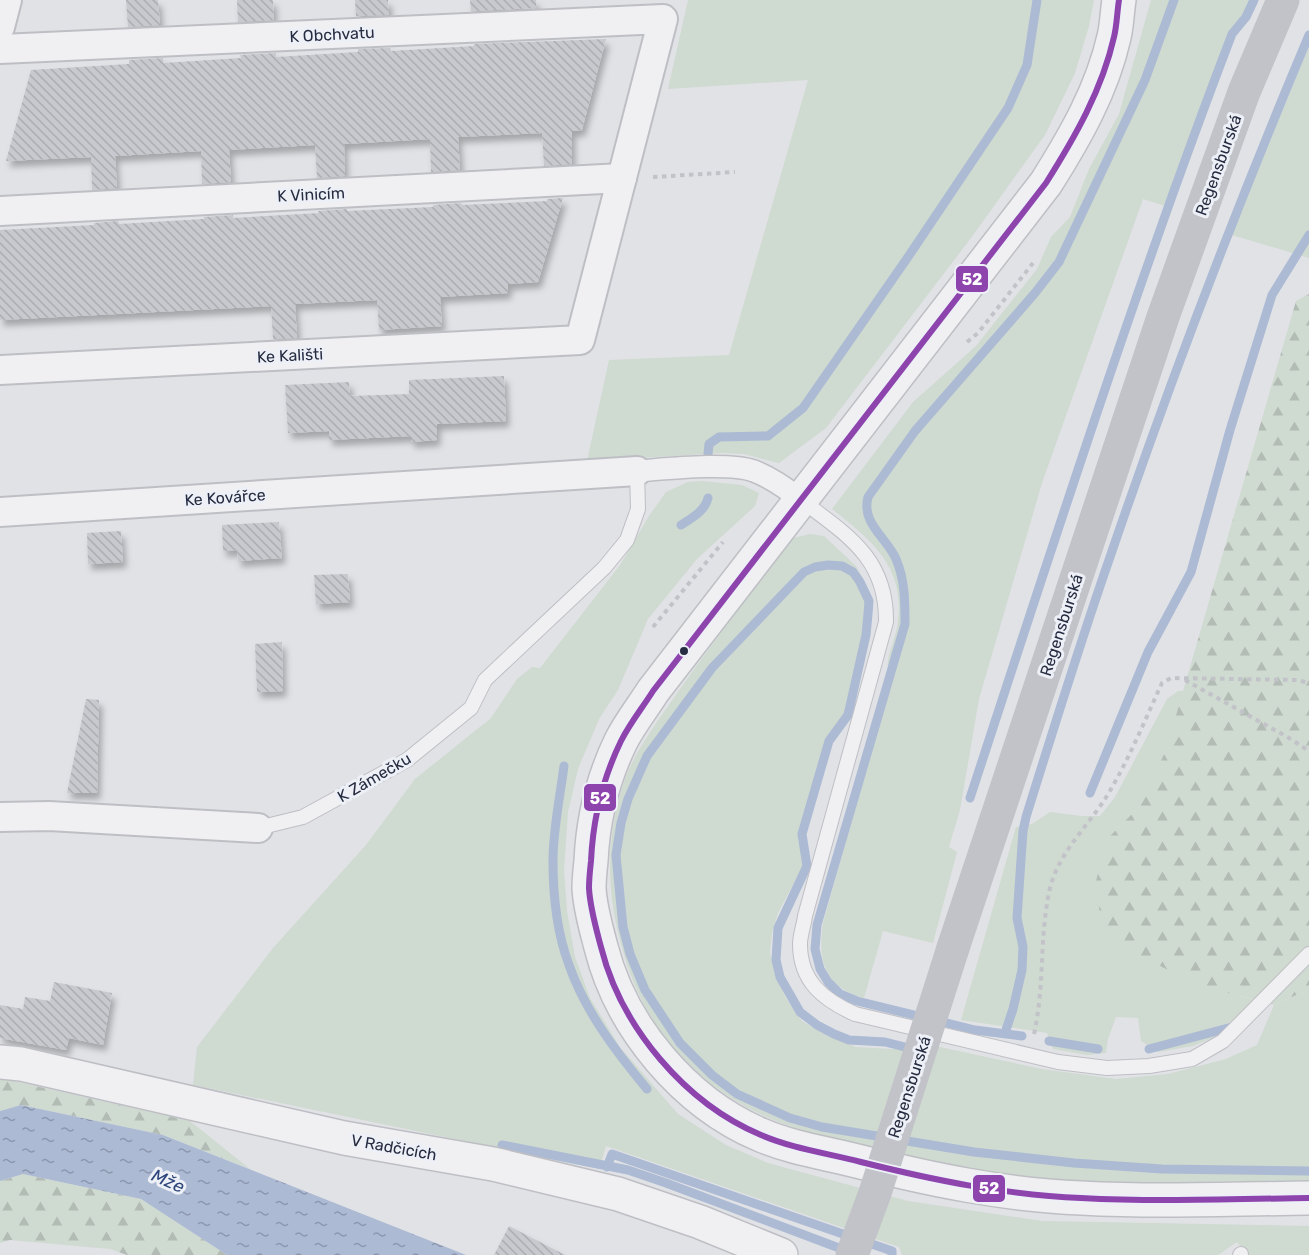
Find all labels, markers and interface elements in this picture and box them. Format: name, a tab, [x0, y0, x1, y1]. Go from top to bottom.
street label: K Obchvatu	[289, 23, 375, 46]
street label: Regensburská	[1191, 112, 1246, 218]
street label: K Vinicím	[277, 183, 345, 206]
line badge: 52	[955, 265, 989, 293]
text: 52	[962, 270, 982, 289]
street label: Ke Kališti	[256, 344, 324, 367]
street label: Ke Kovářce	[184, 485, 266, 510]
street label: Regensburská	[1036, 572, 1087, 679]
unlabelled marker	[678, 645, 690, 657]
street label: K Zámečku	[334, 749, 414, 806]
line badge: 52	[583, 783, 617, 812]
text: 52	[590, 789, 610, 808]
street label: Regensburská	[884, 1034, 935, 1141]
street label: V Radčicích	[350, 1131, 438, 1164]
water label: Mže	[148, 1164, 188, 1198]
line badge: 52	[972, 1174, 1006, 1203]
text: 52	[979, 1179, 999, 1198]

